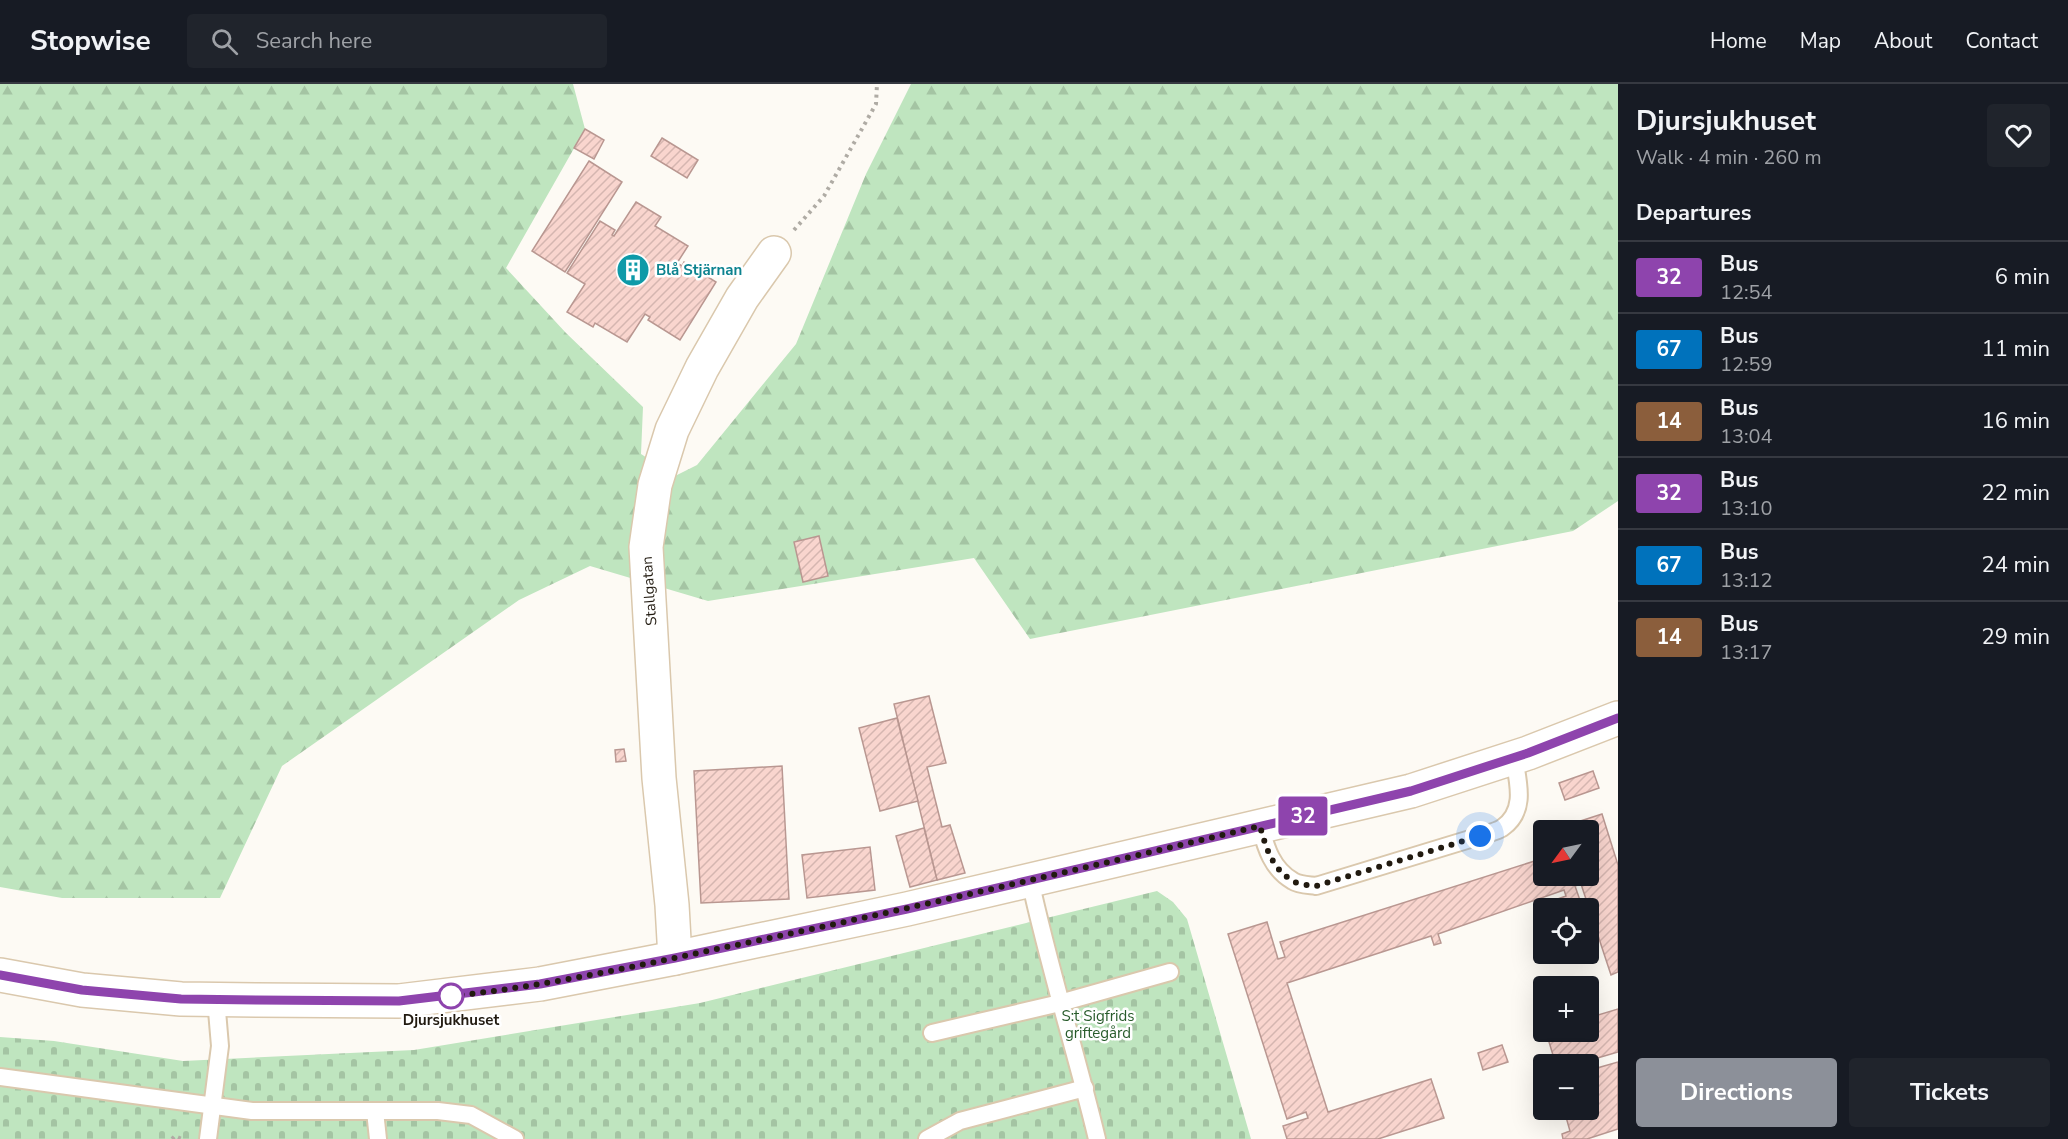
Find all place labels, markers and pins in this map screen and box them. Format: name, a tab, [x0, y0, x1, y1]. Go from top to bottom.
building icon: Blå Stjärnan	[615, 252, 651, 288]
place label: Blå Stjärnan	[656, 260, 742, 280]
marker: Djursjukhuset	[438, 983, 464, 1009]
place label: Djursjukhuset	[403, 1010, 499, 1030]

